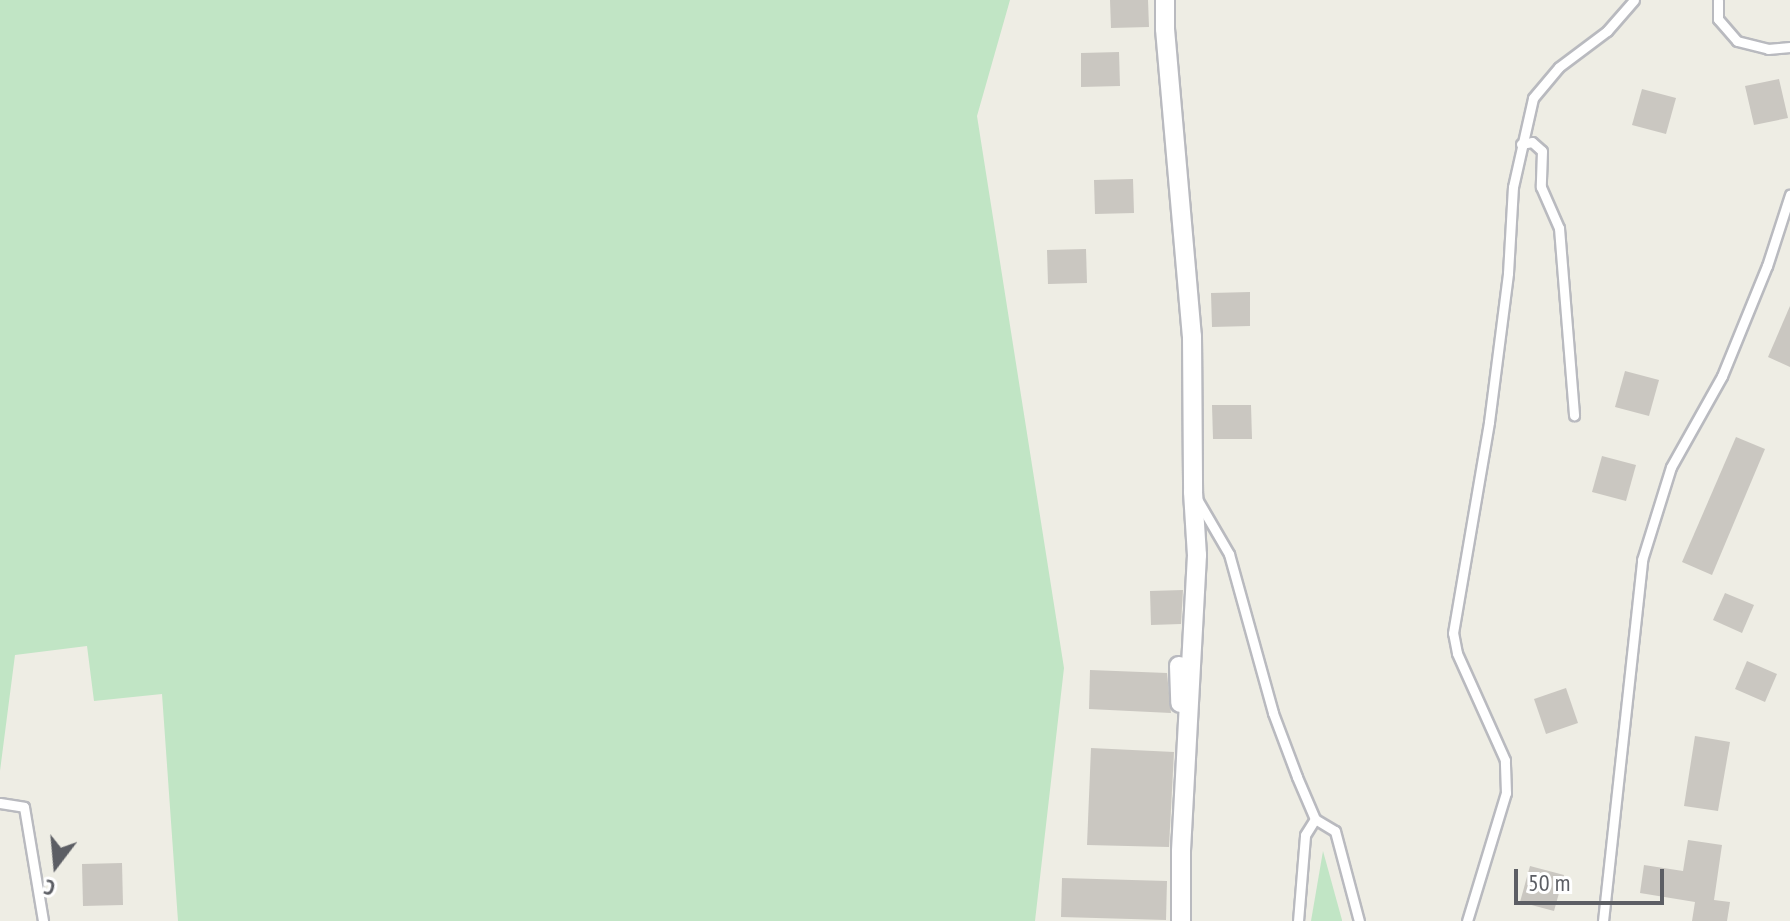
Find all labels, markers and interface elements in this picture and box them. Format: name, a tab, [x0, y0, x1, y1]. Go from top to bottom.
north arrow	[16, 825, 96, 905]
scale bar	[1518, 853, 1668, 903]
text: 50 m	[1528, 867, 1570, 898]
text: С	[41, 873, 58, 903]

